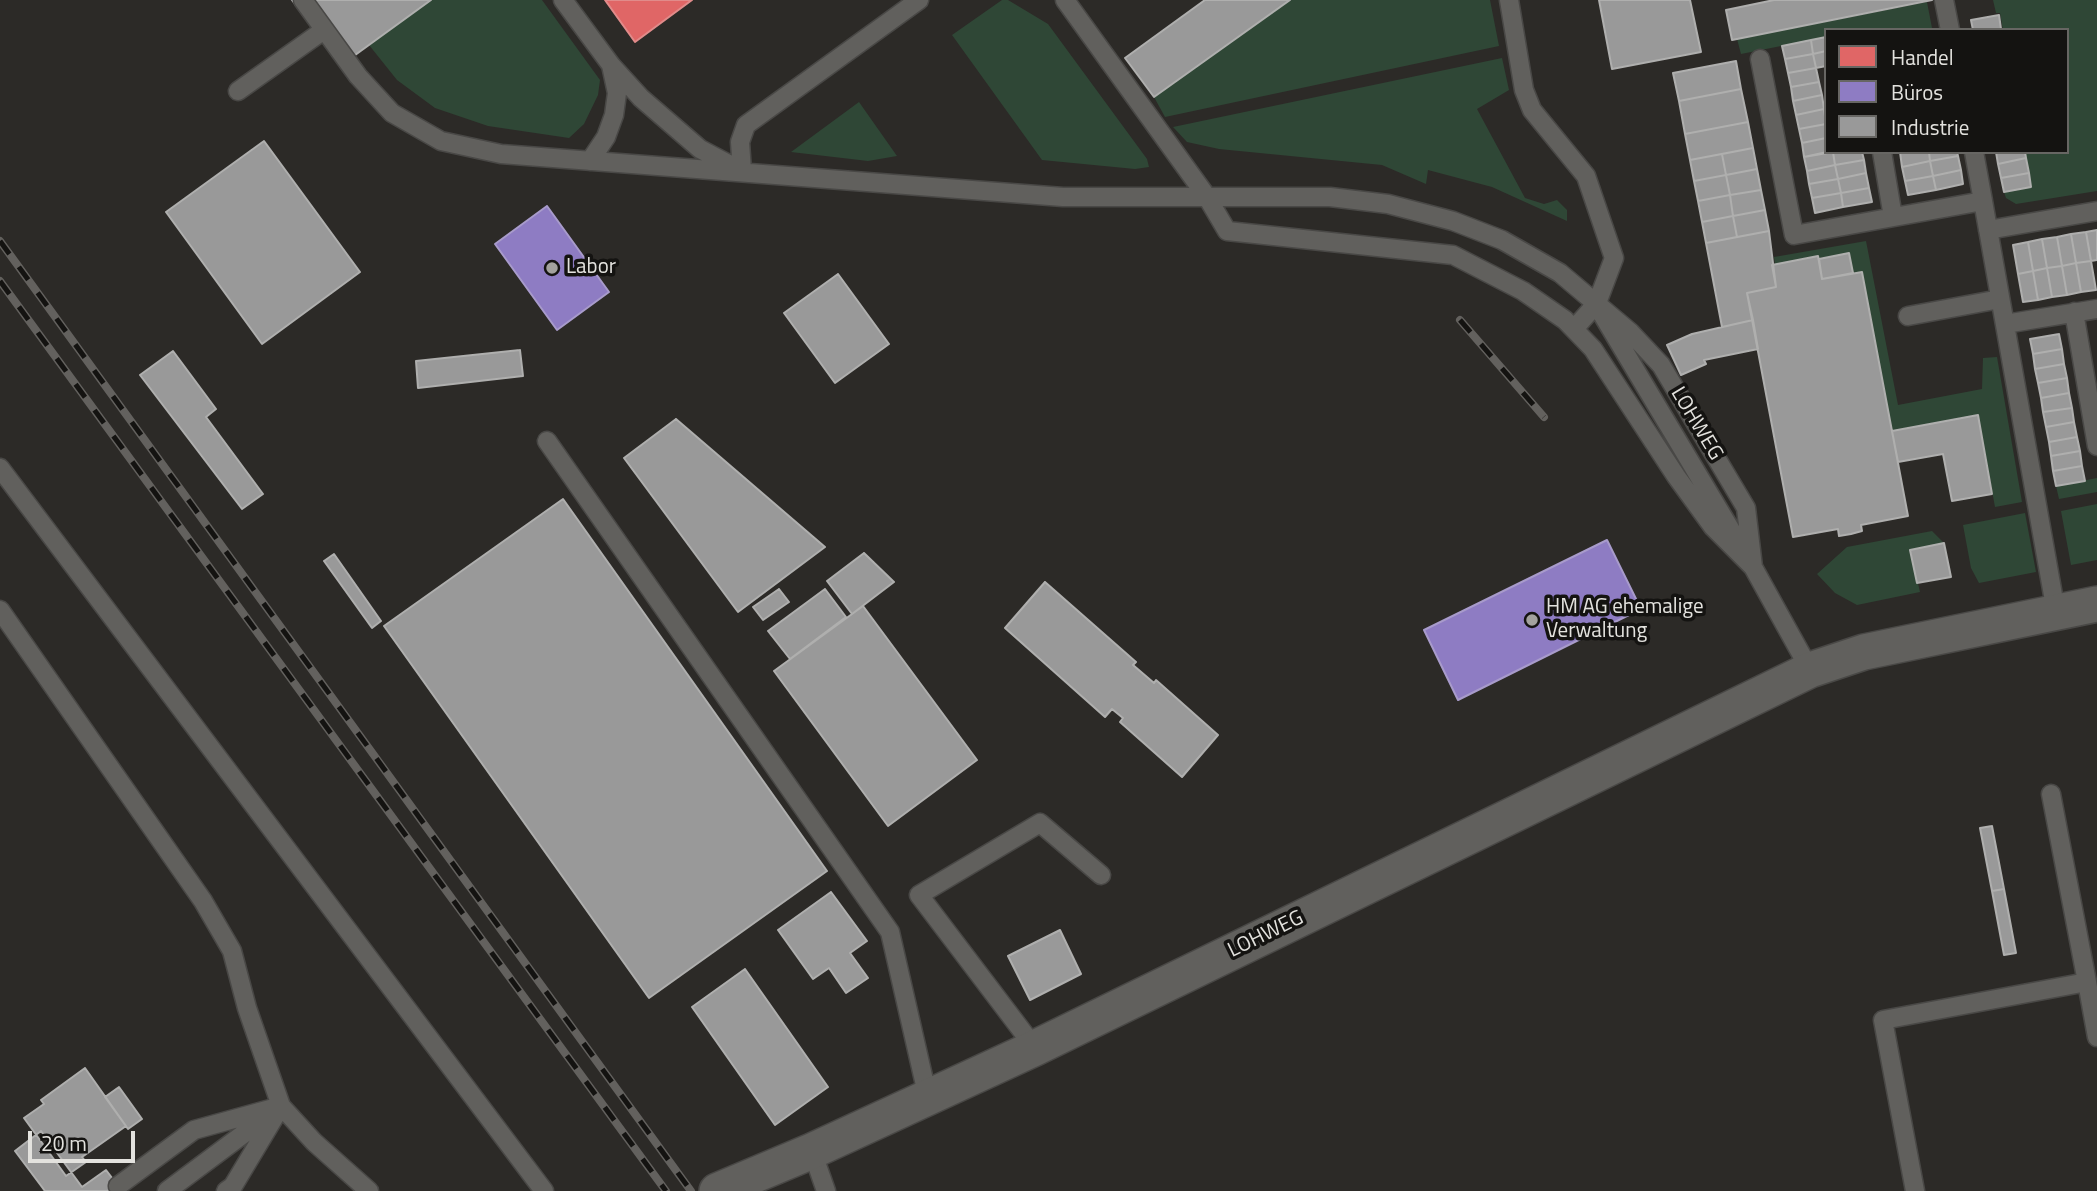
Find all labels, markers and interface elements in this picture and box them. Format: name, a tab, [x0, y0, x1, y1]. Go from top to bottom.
legend	[1824, 28, 2069, 154]
text: Handel	[1891, 41, 1954, 73]
text: Büros	[1891, 76, 1943, 108]
text: Industrie	[1891, 111, 1969, 143]
place label: Labor	[566, 255, 616, 281]
marker: Labor	[544, 260, 560, 276]
street label: LOHWEG	[1664, 383, 1728, 465]
place label: HM AG ehemalige Verwaltung	[1546, 595, 1704, 645]
marker: HM AG ehemalige Verwaltung	[1524, 612, 1540, 628]
street label: LOHWEG	[1224, 906, 1308, 964]
scale bar	[32, 1118, 138, 1162]
text: 20 m	[41, 1127, 87, 1159]

